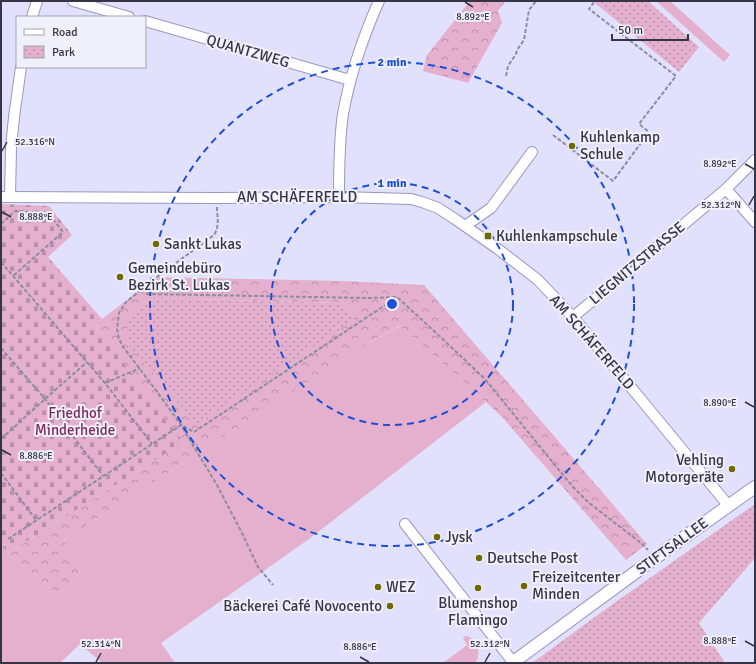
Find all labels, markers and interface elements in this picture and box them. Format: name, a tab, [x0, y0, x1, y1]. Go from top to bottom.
text: 8.892°E	[456, 11, 490, 23]
legend	[16, 16, 146, 68]
scale bar	[612, 16, 688, 42]
text: 50 m	[618, 23, 643, 38]
text: Road	[52, 25, 78, 40]
street label: QUANTZWEG	[204, 31, 292, 71]
text: Park	[52, 45, 75, 60]
text: 2 min	[378, 55, 407, 70]
place label: Kuhlenkamp Schule	[580, 128, 660, 163]
text: 52.316°N	[15, 136, 55, 148]
marker: Kuhlenkamp Schule	[567, 141, 577, 151]
text: 8.892°E	[703, 158, 737, 170]
text: 1 min	[378, 176, 407, 191]
street label: AM SCHÄFERFELD	[237, 188, 357, 206]
text: 52.312°N	[701, 199, 741, 211]
text: 8.888°E	[19, 211, 53, 223]
street label: LIEGNITZSTRASSE	[586, 218, 688, 308]
place label: Kuhlenkampschule	[496, 227, 618, 245]
marker: Kuhlenkampschule	[483, 231, 493, 241]
place label: Sankt Lukas	[164, 235, 242, 253]
marker: Sankt Lukas	[151, 239, 161, 249]
place label: Gemeindebüro Bezirk St. Lukas	[128, 259, 230, 294]
marker: Gemeindebüro Bezirk St. Lukas	[115, 272, 125, 282]
street label: AM SCHÄFERFELD	[546, 291, 638, 393]
centre of rings	[385, 297, 399, 311]
text: 8.890°E	[703, 397, 737, 409]
park label: Friedhof Minderheide	[35, 404, 115, 439]
text: 8.886°E	[19, 450, 53, 462]
place label: Vehling Motorgeräte	[645, 451, 724, 486]
marker: Vehling Motorgeräte	[727, 464, 737, 474]
street label: STIFTSALLEE	[632, 514, 712, 578]
place label: Jysk	[445, 528, 473, 546]
marker: Jysk	[432, 532, 442, 542]
place label: Deutsche Post	[487, 549, 578, 567]
marker: Deutsche Post	[474, 553, 484, 563]
place label: Freizeitcenter Minden	[532, 568, 621, 603]
place label: WEZ	[386, 578, 416, 596]
marker: Freizeitcenter Minden	[519, 581, 529, 591]
marker: WEZ	[373, 582, 383, 592]
marker: Blumenshop Flamingo	[473, 583, 483, 593]
place label: Blumenshop Flamingo	[438, 594, 518, 629]
place label: Bäckerei Café Novocento	[223, 597, 382, 615]
marker: Bäckerei Café Novocento	[385, 601, 395, 611]
text: 8.888°E	[703, 635, 737, 647]
text: 52.314°N	[81, 638, 121, 650]
text: 52.312°N	[470, 638, 510, 650]
text: 8.886°E	[343, 641, 377, 653]

